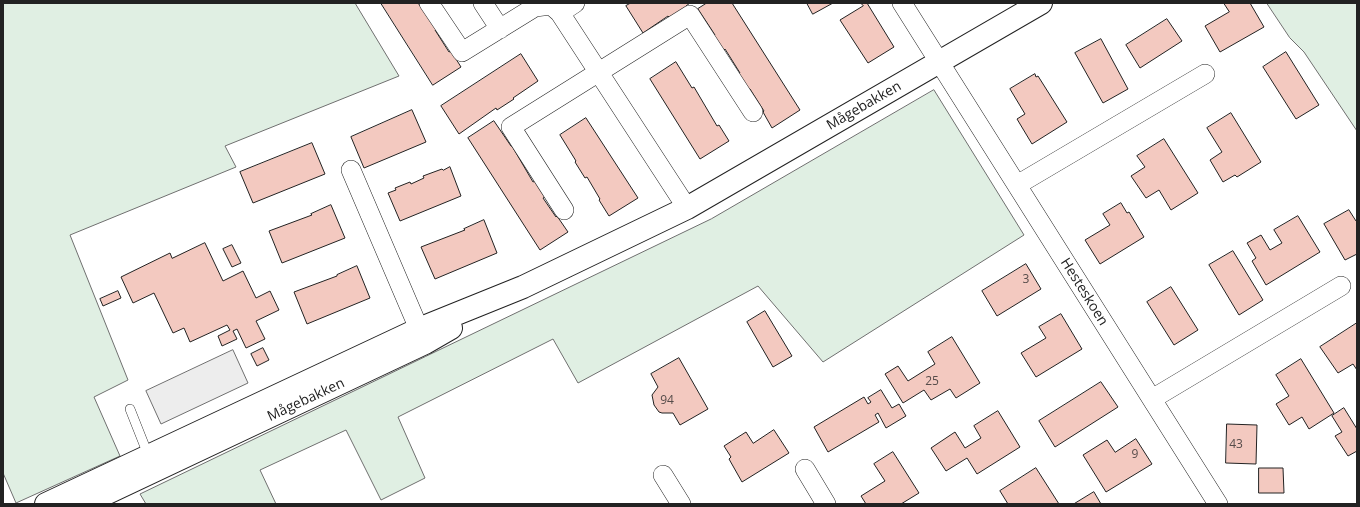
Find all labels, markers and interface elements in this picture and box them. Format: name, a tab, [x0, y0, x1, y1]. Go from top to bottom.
street label: Mågebakken	[824, 78, 904, 134]
street label: Hesteskoen	[1057, 255, 1111, 329]
house number: 3	[1023, 273, 1029, 287]
street label: Mågebakken	[265, 375, 347, 425]
house number: 25	[925, 375, 939, 389]
house number: 94	[660, 394, 674, 408]
house number: 43	[1229, 438, 1243, 452]
house number: 9	[1132, 448, 1138, 462]

